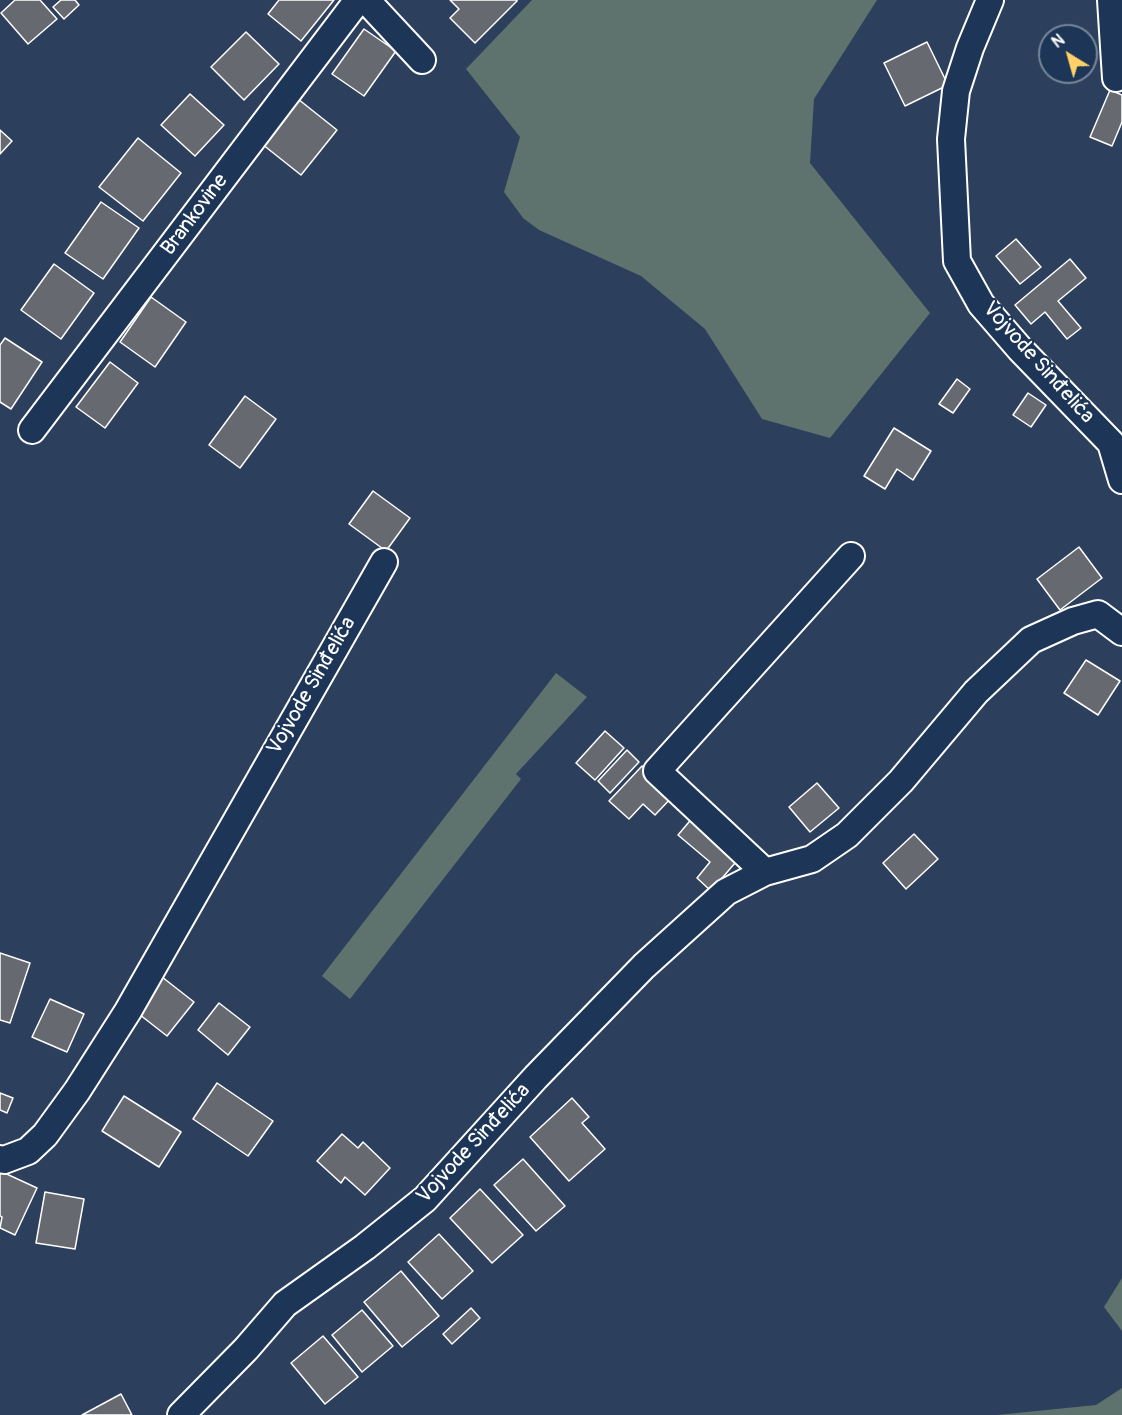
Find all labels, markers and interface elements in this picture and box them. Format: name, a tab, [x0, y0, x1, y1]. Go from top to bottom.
north arrow	[1038, 24, 1098, 84]
text: N	[1048, 30, 1069, 52]
street label: Brankovine	[156, 169, 234, 261]
street label: Vojvode Sinđelića	[977, 297, 1099, 429]
street label: Vojvode Sinđelića	[262, 613, 362, 759]
street label: Vojvode Sinđelića	[412, 1079, 536, 1209]

